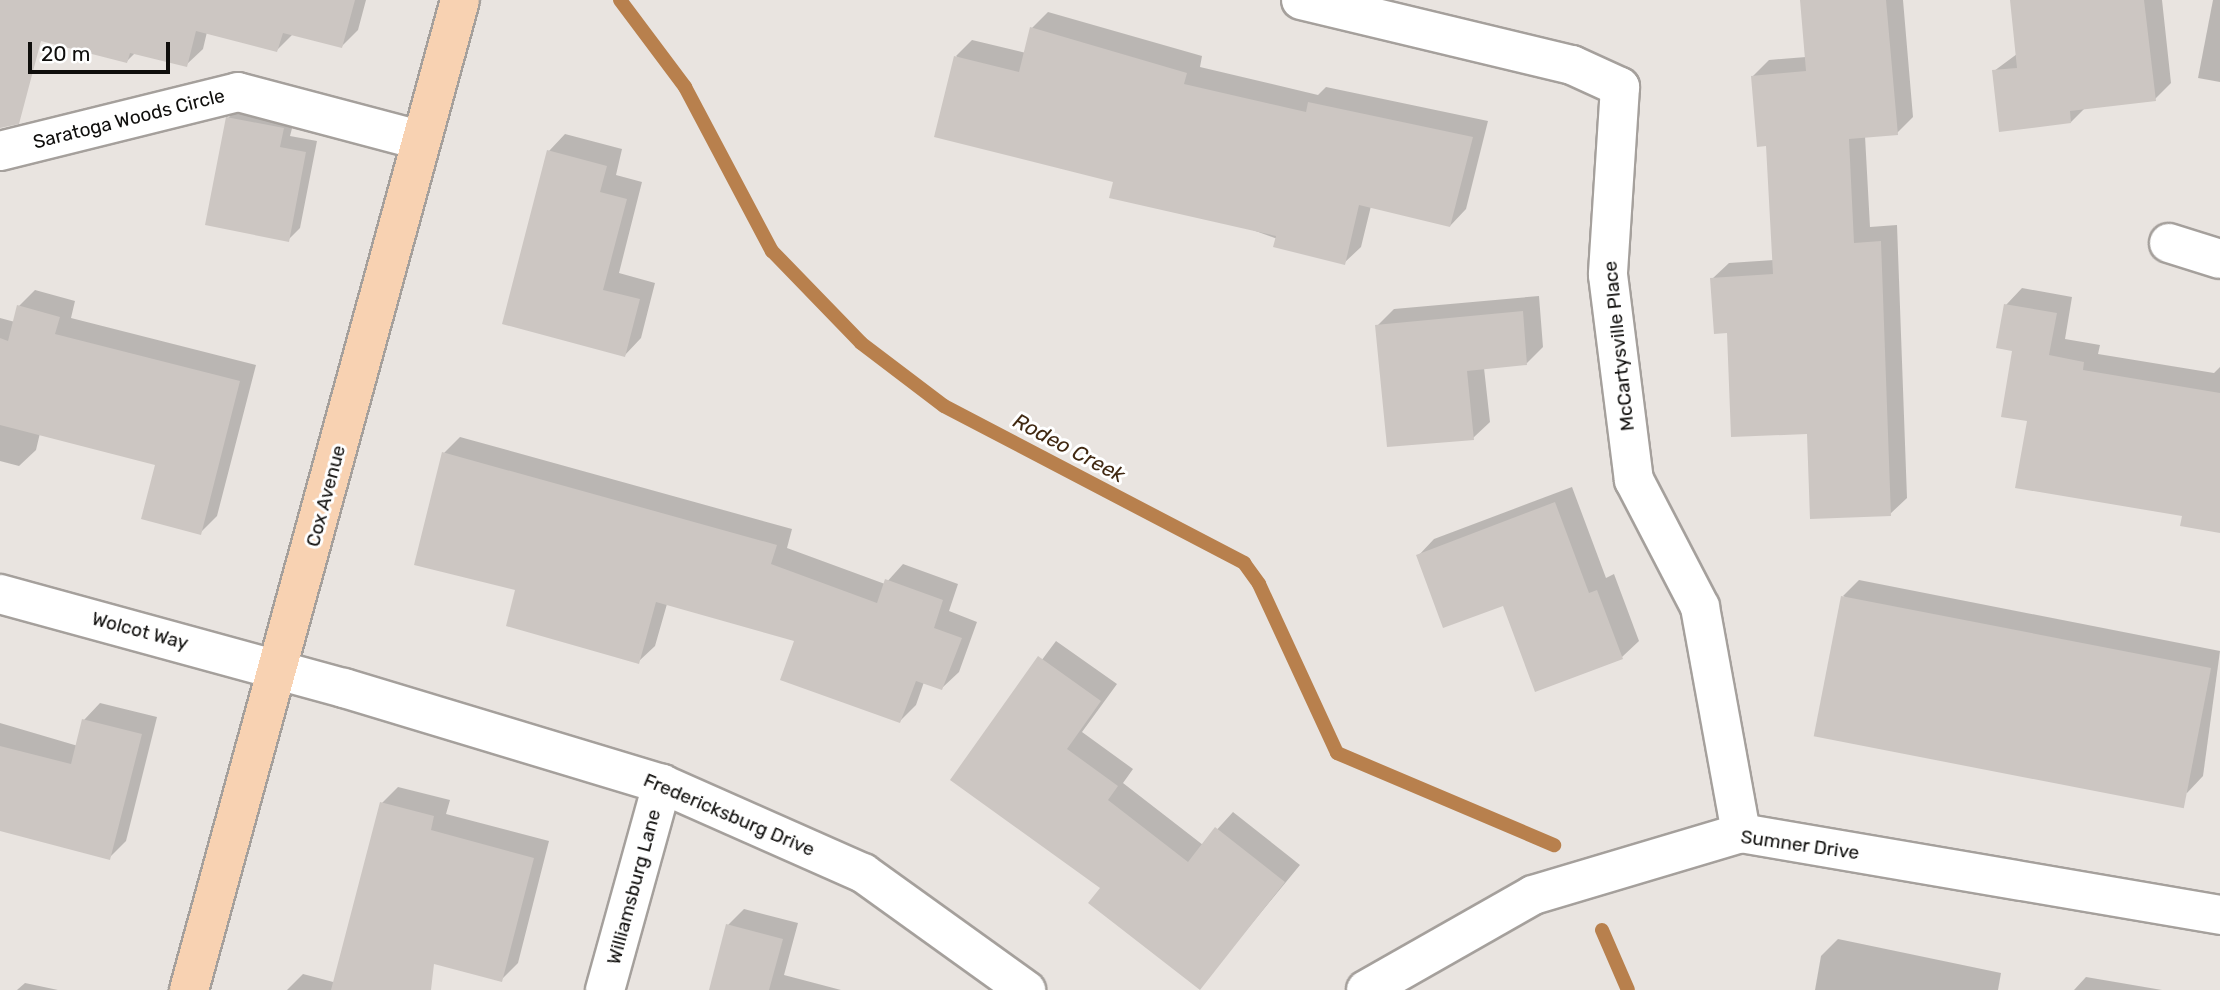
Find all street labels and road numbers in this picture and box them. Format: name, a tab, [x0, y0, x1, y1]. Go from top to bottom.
street label: Saratoga Woods Circle	[31, 84, 227, 154]
street label: McCartysville Place	[1599, 260, 1639, 432]
street label: Cox Avenue	[301, 442, 351, 550]
street label: Wolcot Way	[89, 607, 191, 655]
street label: Fredericksburg Drive	[640, 769, 818, 861]
street label: Williamsburg Lane	[602, 807, 666, 967]
street label: Sumner Drive	[1739, 825, 1861, 865]

